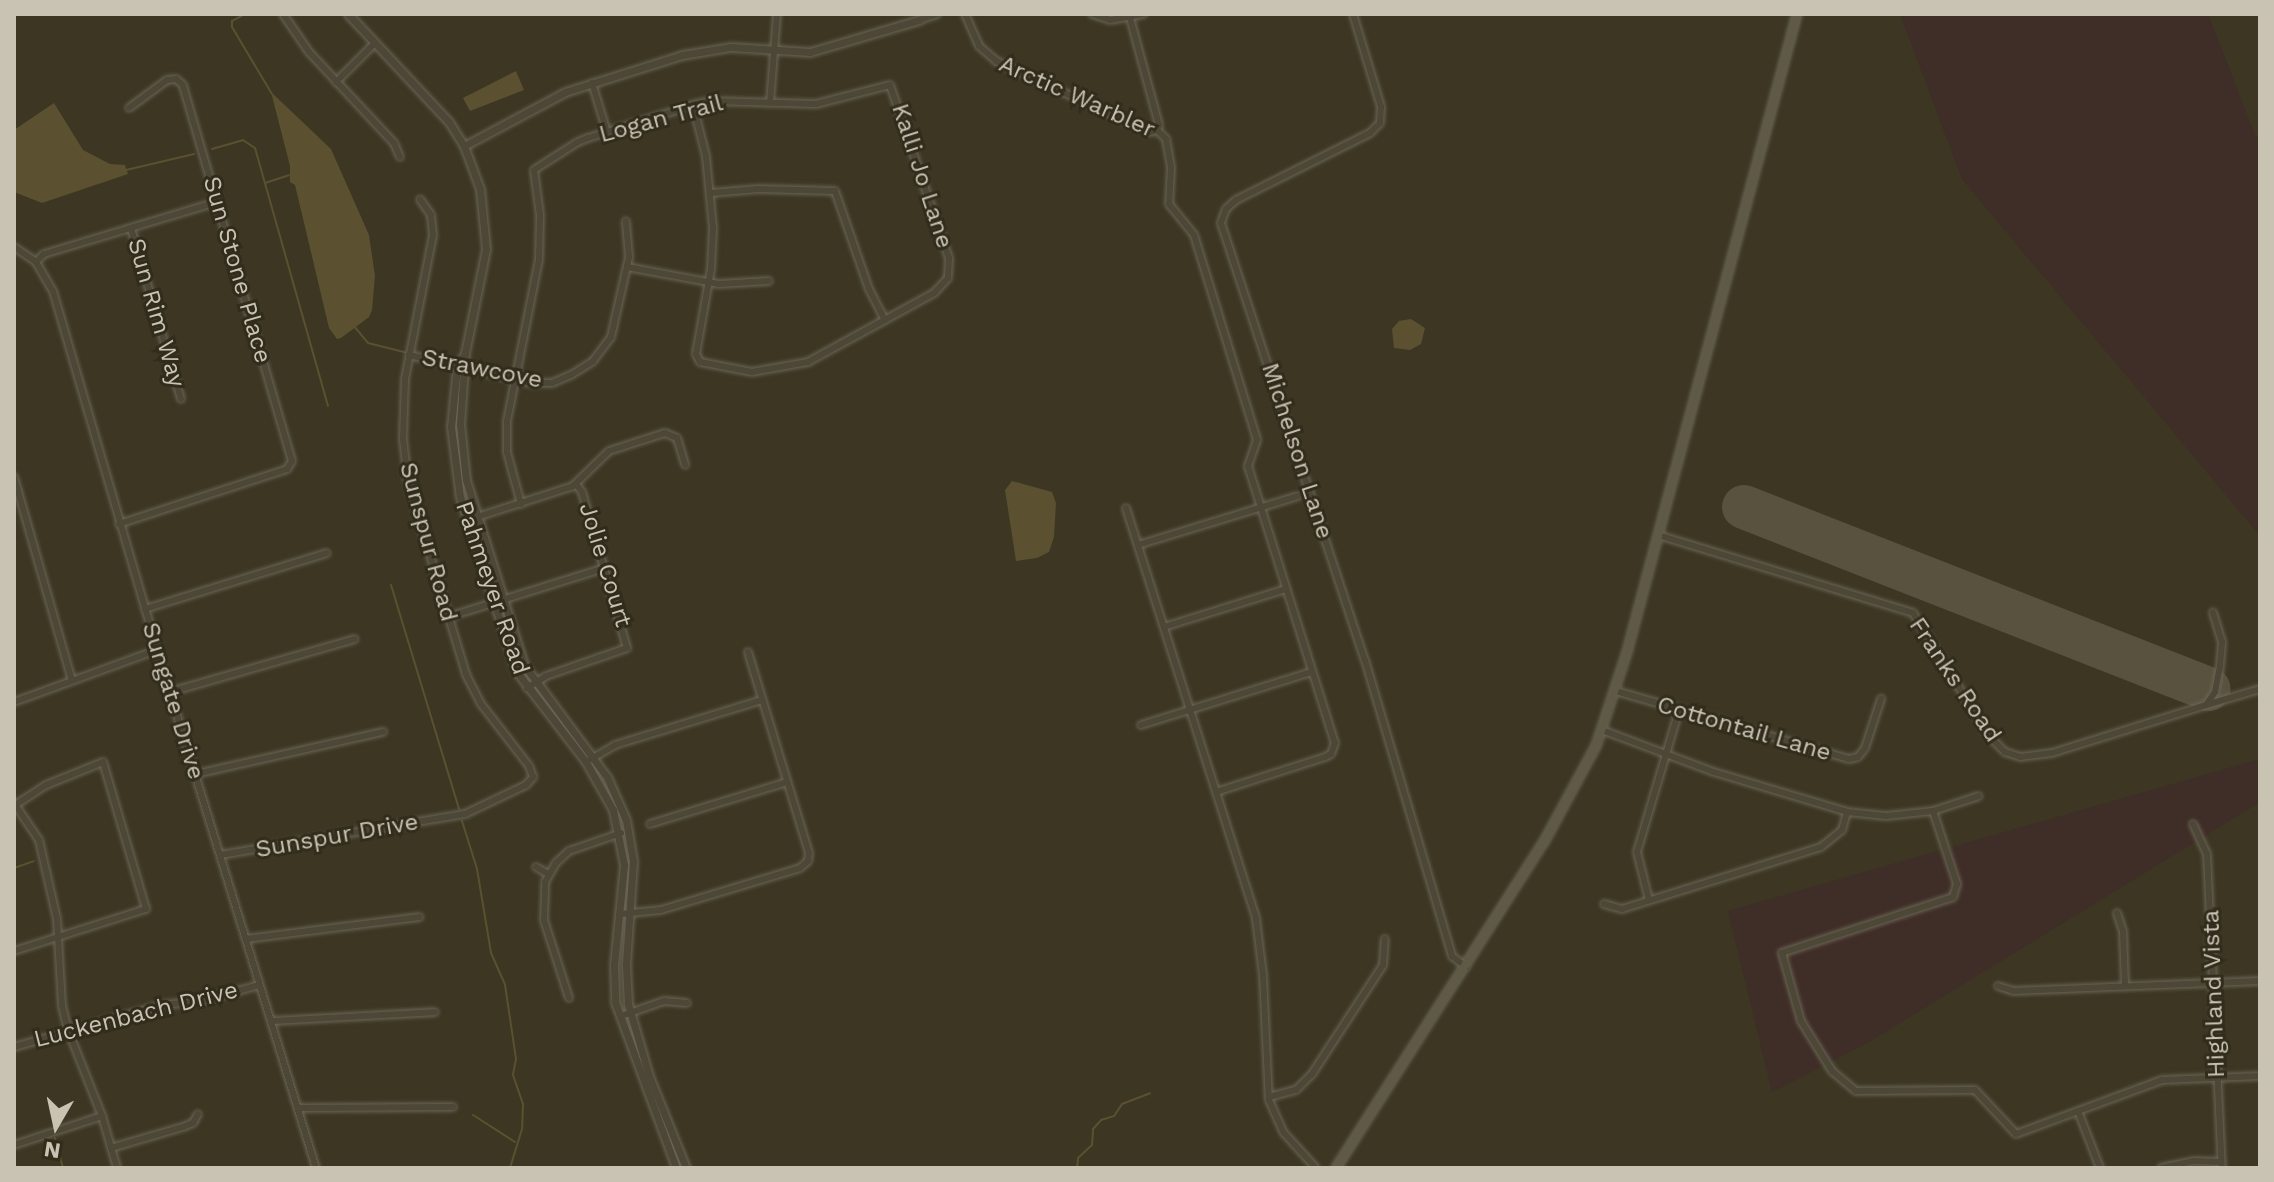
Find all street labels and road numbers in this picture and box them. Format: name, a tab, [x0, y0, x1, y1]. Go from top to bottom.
street label: Arctic Warbler	[994, 50, 1160, 144]
street label: Logan Trail	[596, 89, 726, 149]
street label: Kalli Jo Lane	[885, 100, 959, 252]
street label: Sun Stone Place	[197, 173, 277, 367]
street label: Sun Rim Way	[121, 235, 191, 391]
street label: Strawcove	[419, 343, 545, 395]
street label: Michelson Lane	[1255, 359, 1339, 543]
street label: Sunspur Road	[393, 459, 463, 625]
street label: Pahmeyer Road	[449, 497, 535, 679]
street label: Jolie Court	[572, 499, 638, 631]
street label: Franks Road	[1903, 612, 2007, 748]
street label: Sungate Drive	[135, 619, 211, 783]
street label: Cottontail Lane	[1653, 690, 1835, 768]
street label: Sunspur Drive	[253, 807, 421, 865]
street label: Highland Vista	[2197, 909, 2231, 1079]
street label: Luckenbach Drive	[31, 976, 241, 1054]

